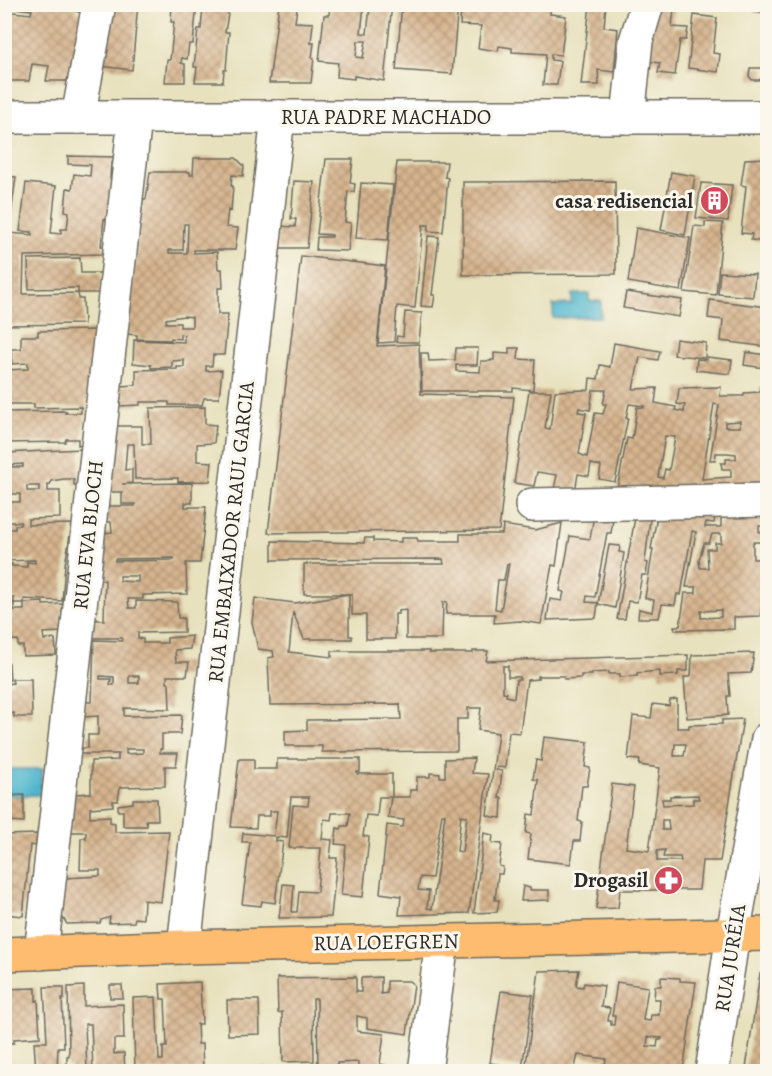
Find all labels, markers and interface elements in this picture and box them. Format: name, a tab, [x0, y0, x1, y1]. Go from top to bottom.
street label: RUA PADRE MACHADO	[281, 103, 491, 131]
building icon: casa redisencial	[698, 185, 730, 217]
place label: casa redisencial	[555, 187, 693, 215]
street label: RUA EMBAIXADOR RAUL GARCIA	[201, 379, 261, 684]
street label: RUA EVA BLOCH	[66, 459, 110, 611]
pharmacy icon: Drogasil	[653, 864, 685, 896]
place label: Drogasil	[573, 866, 648, 894]
street label: RUA JURÉIA	[708, 901, 752, 1014]
street label: RUA LOEFGREN	[313, 927, 459, 957]

